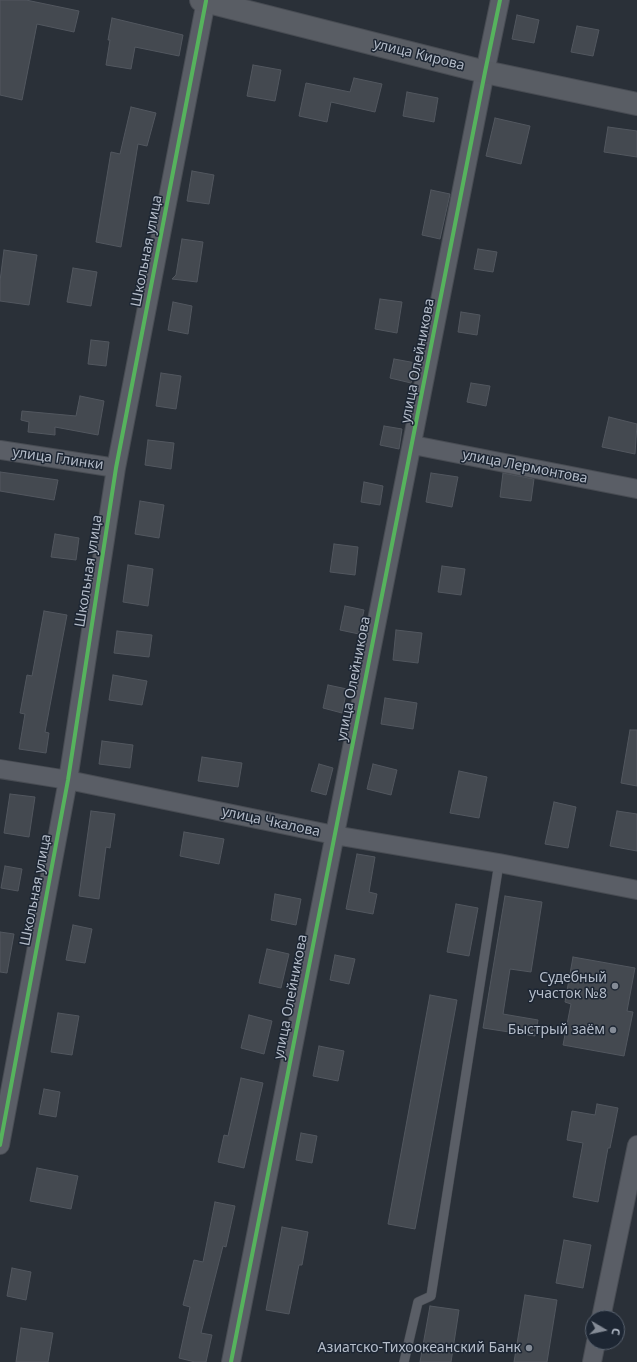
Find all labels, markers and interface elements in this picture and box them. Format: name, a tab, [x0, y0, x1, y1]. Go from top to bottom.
street label: улица Кирова	[372, 36, 466, 74]
street label: Школьная улица	[128, 194, 166, 308]
street label: улица Олейникова	[398, 297, 438, 425]
street label: улица Глинки	[11, 444, 105, 474]
street label: улица Лермонтова	[461, 447, 589, 487]
street label: Школьная улица	[72, 514, 106, 628]
street label: улица Олейникова	[334, 615, 374, 743]
street label: улица Чкалова	[220, 803, 322, 841]
street label: Школьная улица	[17, 833, 55, 947]
street label: улица Олейникова	[271, 933, 311, 1061]
place label: Судебный участок №8	[529, 970, 607, 1002]
marker: Судебный участок №8	[610, 981, 620, 991]
place label: Быстрый заём	[508, 1022, 605, 1038]
marker: Быстрый заём	[608, 1025, 618, 1035]
north arrow	[585, 1310, 625, 1350]
text: С	[608, 1327, 624, 1336]
place label: Азиатско-Тихоокеанский Банк	[318, 1340, 521, 1356]
marker: Азиатско-Тихоокеанский Банк	[524, 1343, 534, 1353]

